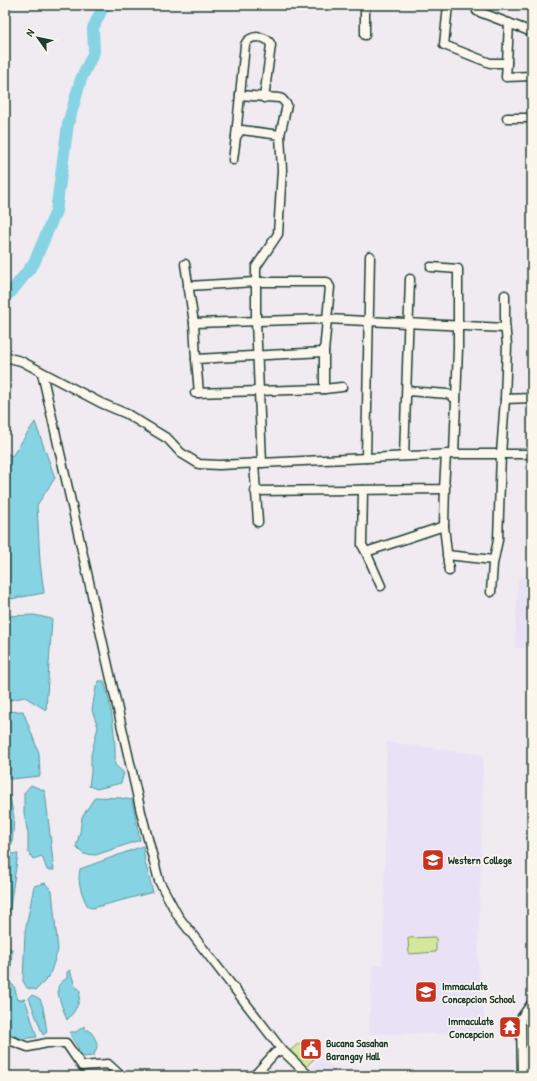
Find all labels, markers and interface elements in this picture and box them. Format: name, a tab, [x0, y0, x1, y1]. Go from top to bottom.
north arrow	[18, 18, 58, 58]
text: N	[22, 26, 37, 39]
school or university icon: Western College	[420, 847, 446, 873]
place label: Western College	[448, 853, 513, 868]
school or university icon: Immaculate Concepcion School	[413, 979, 439, 1005]
place label: Immaculate Concepcion School	[442, 979, 516, 1007]
place label: Immaculate Concepcion	[448, 1014, 495, 1042]
temple icon: Immaculate Concepcion	[497, 1014, 523, 1040]
public building icon: Bucana Sasahan Barangay Hall	[298, 1036, 324, 1062]
place label: Bucana Sasahan Barangay Hall	[326, 1036, 388, 1064]

